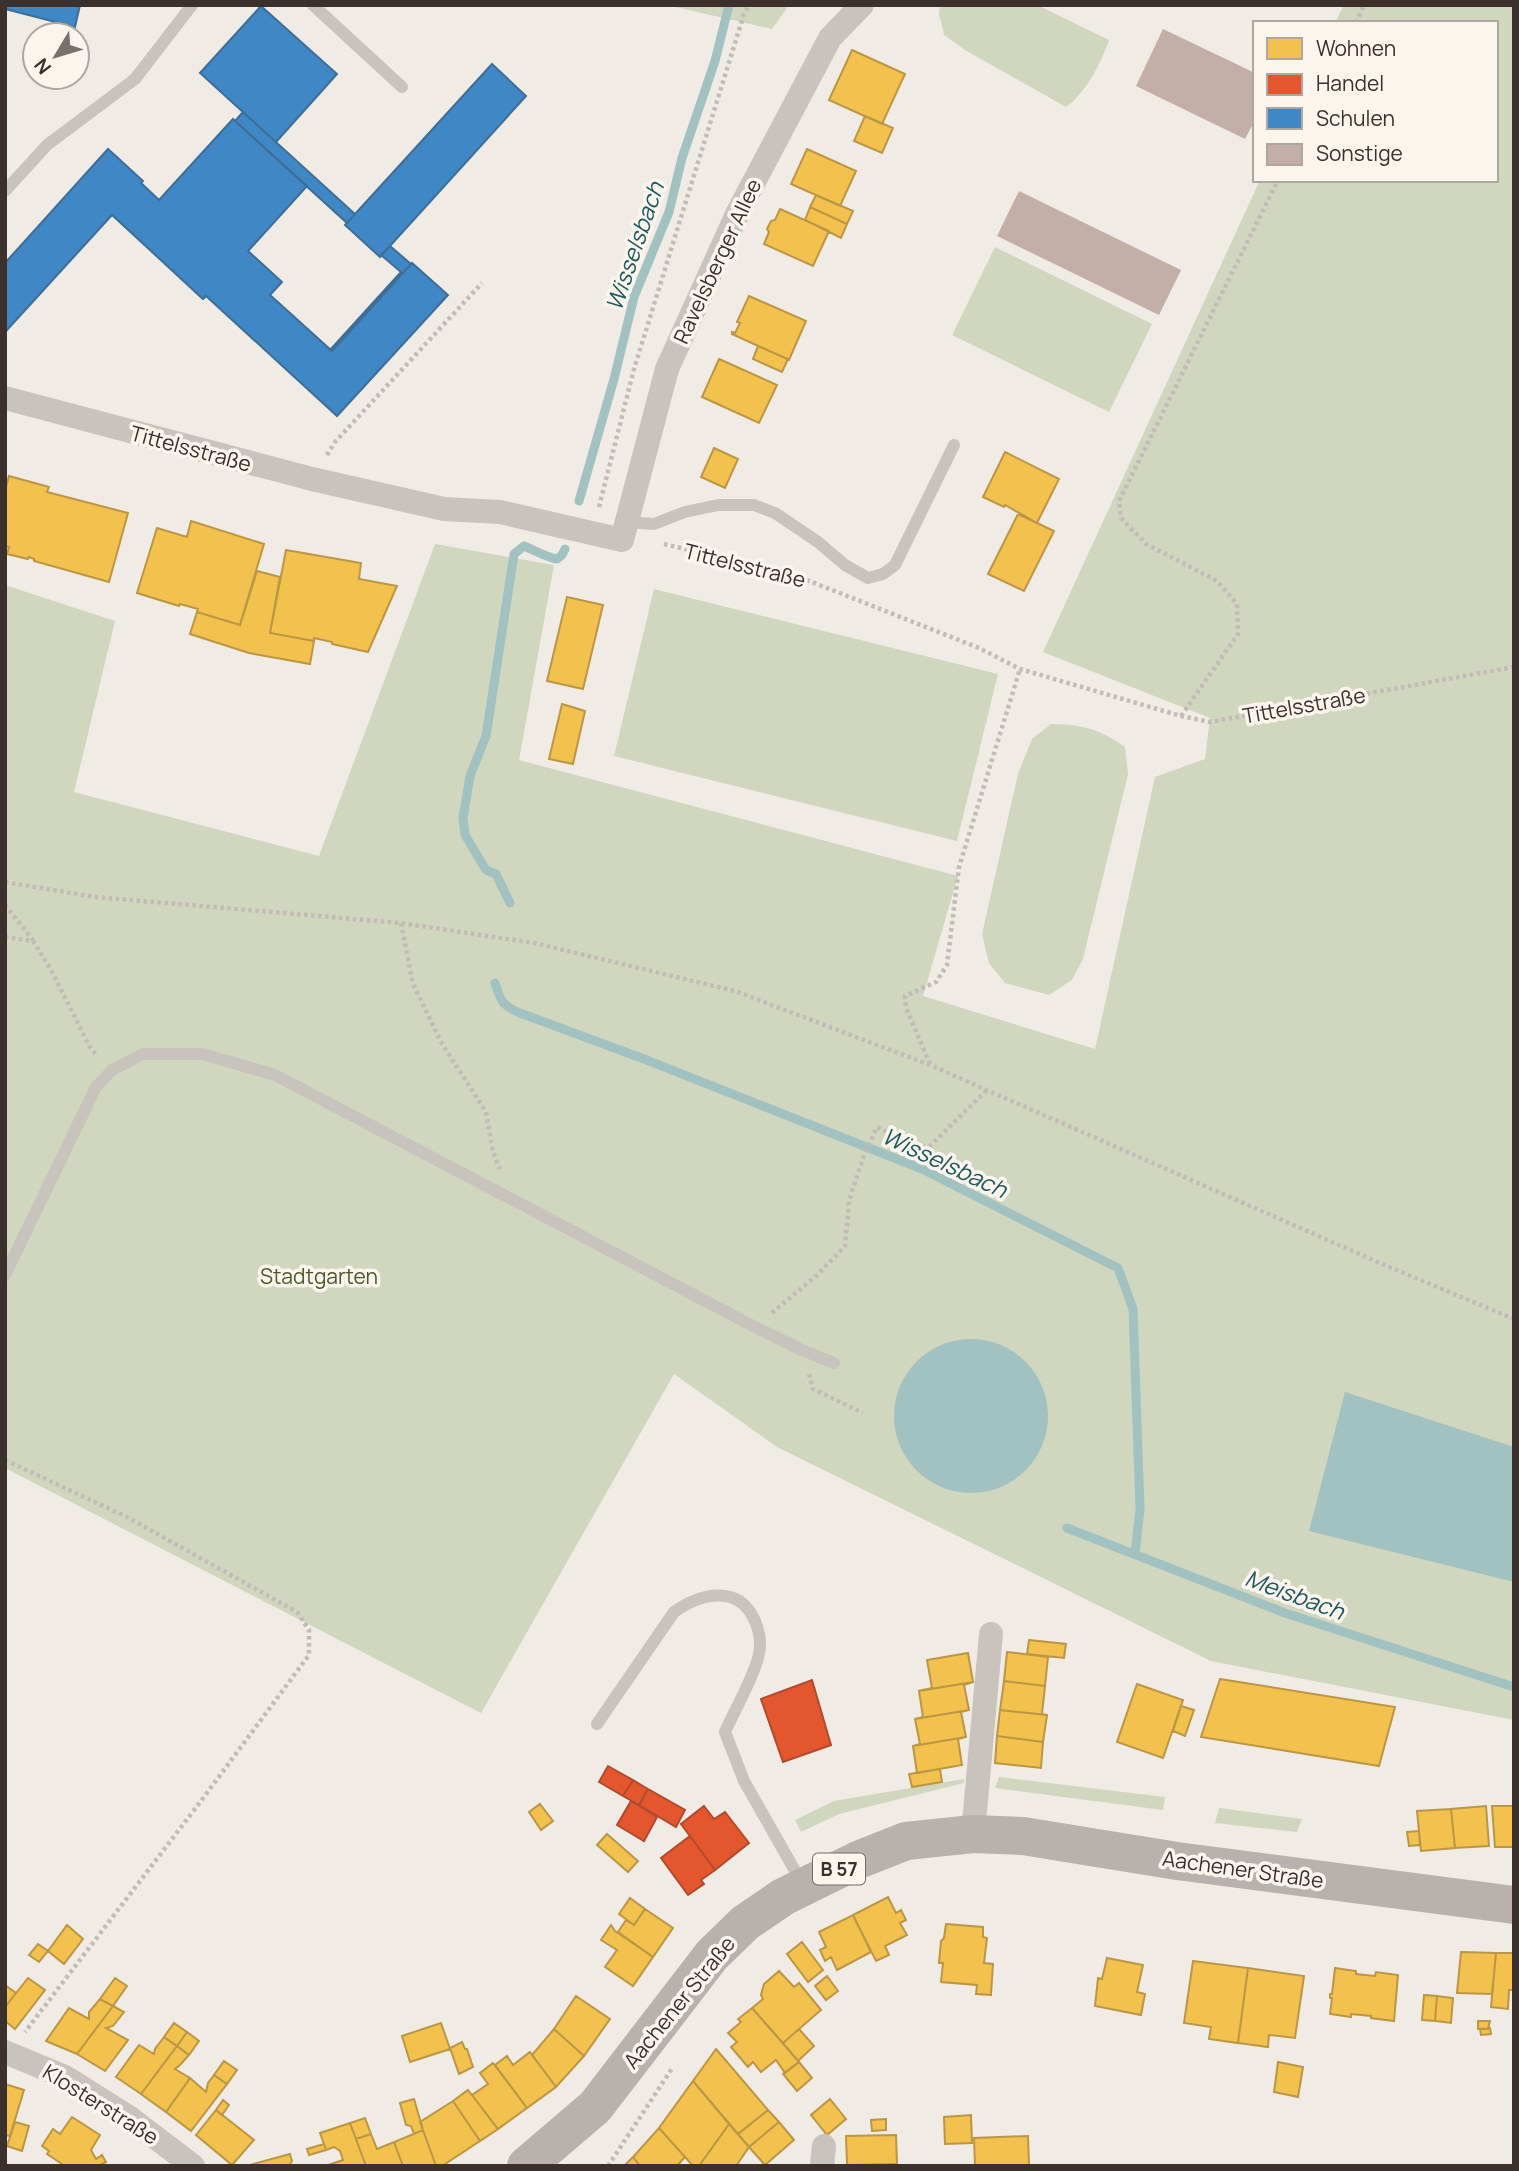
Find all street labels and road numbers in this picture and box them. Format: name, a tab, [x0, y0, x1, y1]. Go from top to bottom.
street label: Ravelsberger Allee	[667, 174, 767, 348]
street label: Tittelsstraße	[127, 418, 255, 478]
street label: Tittelsstraße	[681, 536, 809, 594]
street label: Tittelsstraße	[1240, 680, 1368, 730]
street label: Aachener Straße	[1161, 1844, 1325, 1894]
road number: B 57	[813, 1854, 865, 1884]
street label: Aachener Straße	[617, 1930, 741, 2074]
street label: Klosterstraße	[38, 2057, 164, 2151]

